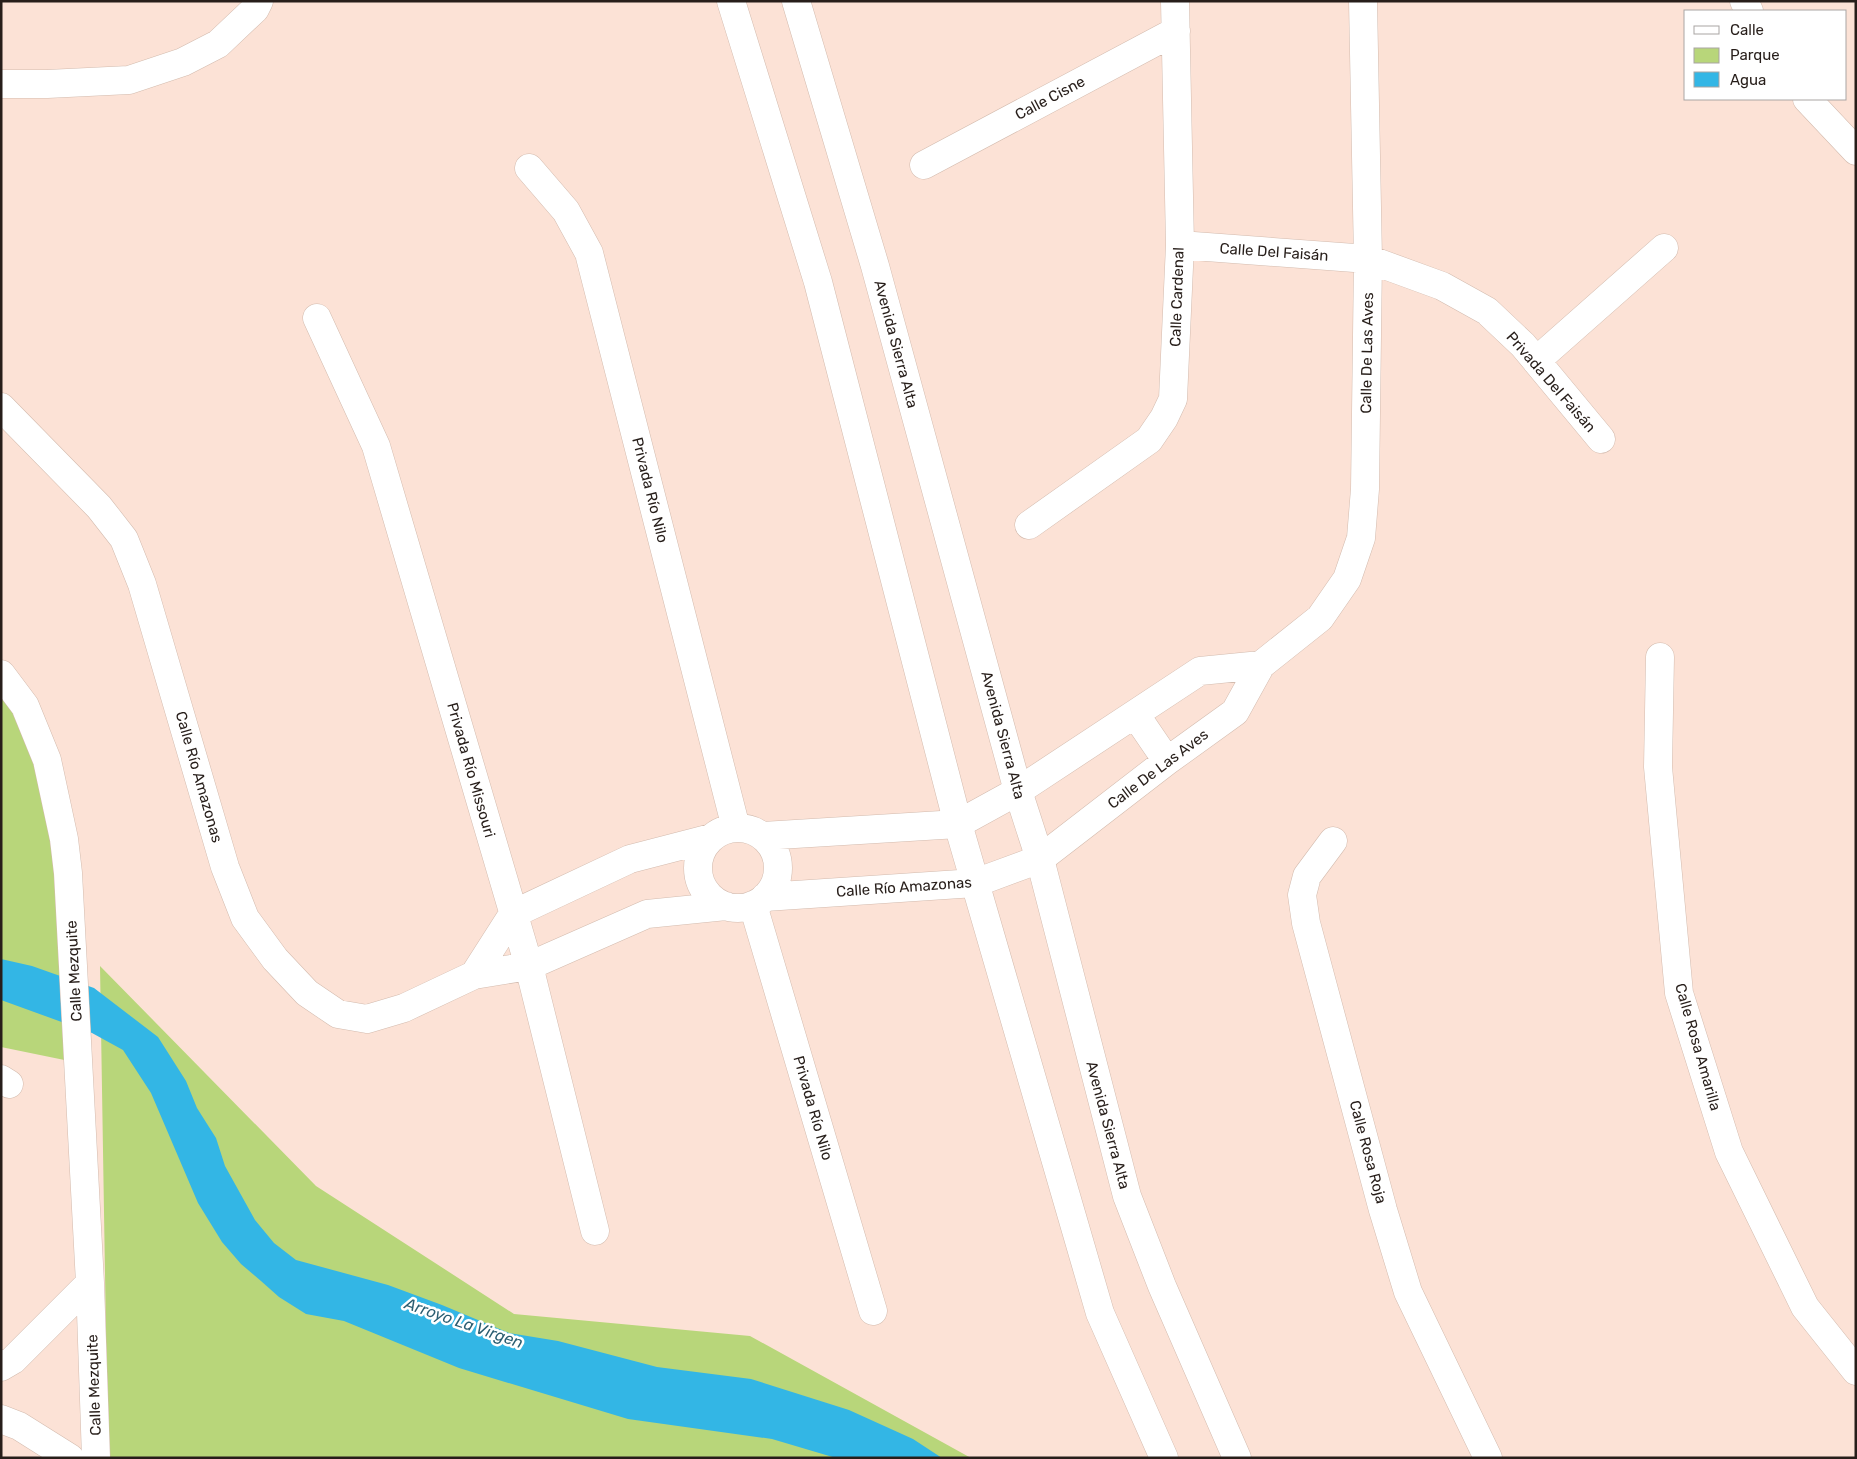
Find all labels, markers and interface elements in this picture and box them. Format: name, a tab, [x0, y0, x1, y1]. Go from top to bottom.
legend	[1684, 10, 1847, 100]
text: Calle	[1730, 21, 1764, 39]
text: Parque	[1730, 46, 1780, 64]
text: Agua	[1730, 71, 1766, 89]
street label: Calle Cisne	[1012, 72, 1088, 124]
street label: Calle Del Faisán	[1219, 239, 1329, 265]
street label: Calle Cardenal	[1166, 247, 1188, 347]
street label: Avenida Sierra Alta	[870, 278, 922, 410]
street label: Calle De Las Aves	[1357, 292, 1377, 414]
street label: Privada Del Faisán	[1502, 328, 1600, 436]
street label: Privada Río Nilo	[628, 435, 672, 545]
street label: Avenida Sierra Alta	[977, 669, 1029, 801]
street label: Privada Río Missouri	[443, 700, 499, 840]
street label: Calle Río Amazonas	[172, 709, 226, 845]
street label: Calle De Las Aves	[1104, 725, 1212, 813]
street label: Calle Río Amazonas	[836, 873, 973, 901]
street label: Calle Mezquite	[62, 920, 86, 1022]
street label: Calle Rosa Amarilla	[1671, 981, 1725, 1113]
street label: Privada Río Nilo	[789, 1054, 837, 1162]
street label: Avenida Sierra Alta	[1082, 1059, 1134, 1191]
street label: Calle Rosa Roja	[1346, 1098, 1390, 1206]
water label: Arroyo La Virgen	[401, 1294, 526, 1352]
street label: Calle Mezquite	[83, 1334, 105, 1436]

